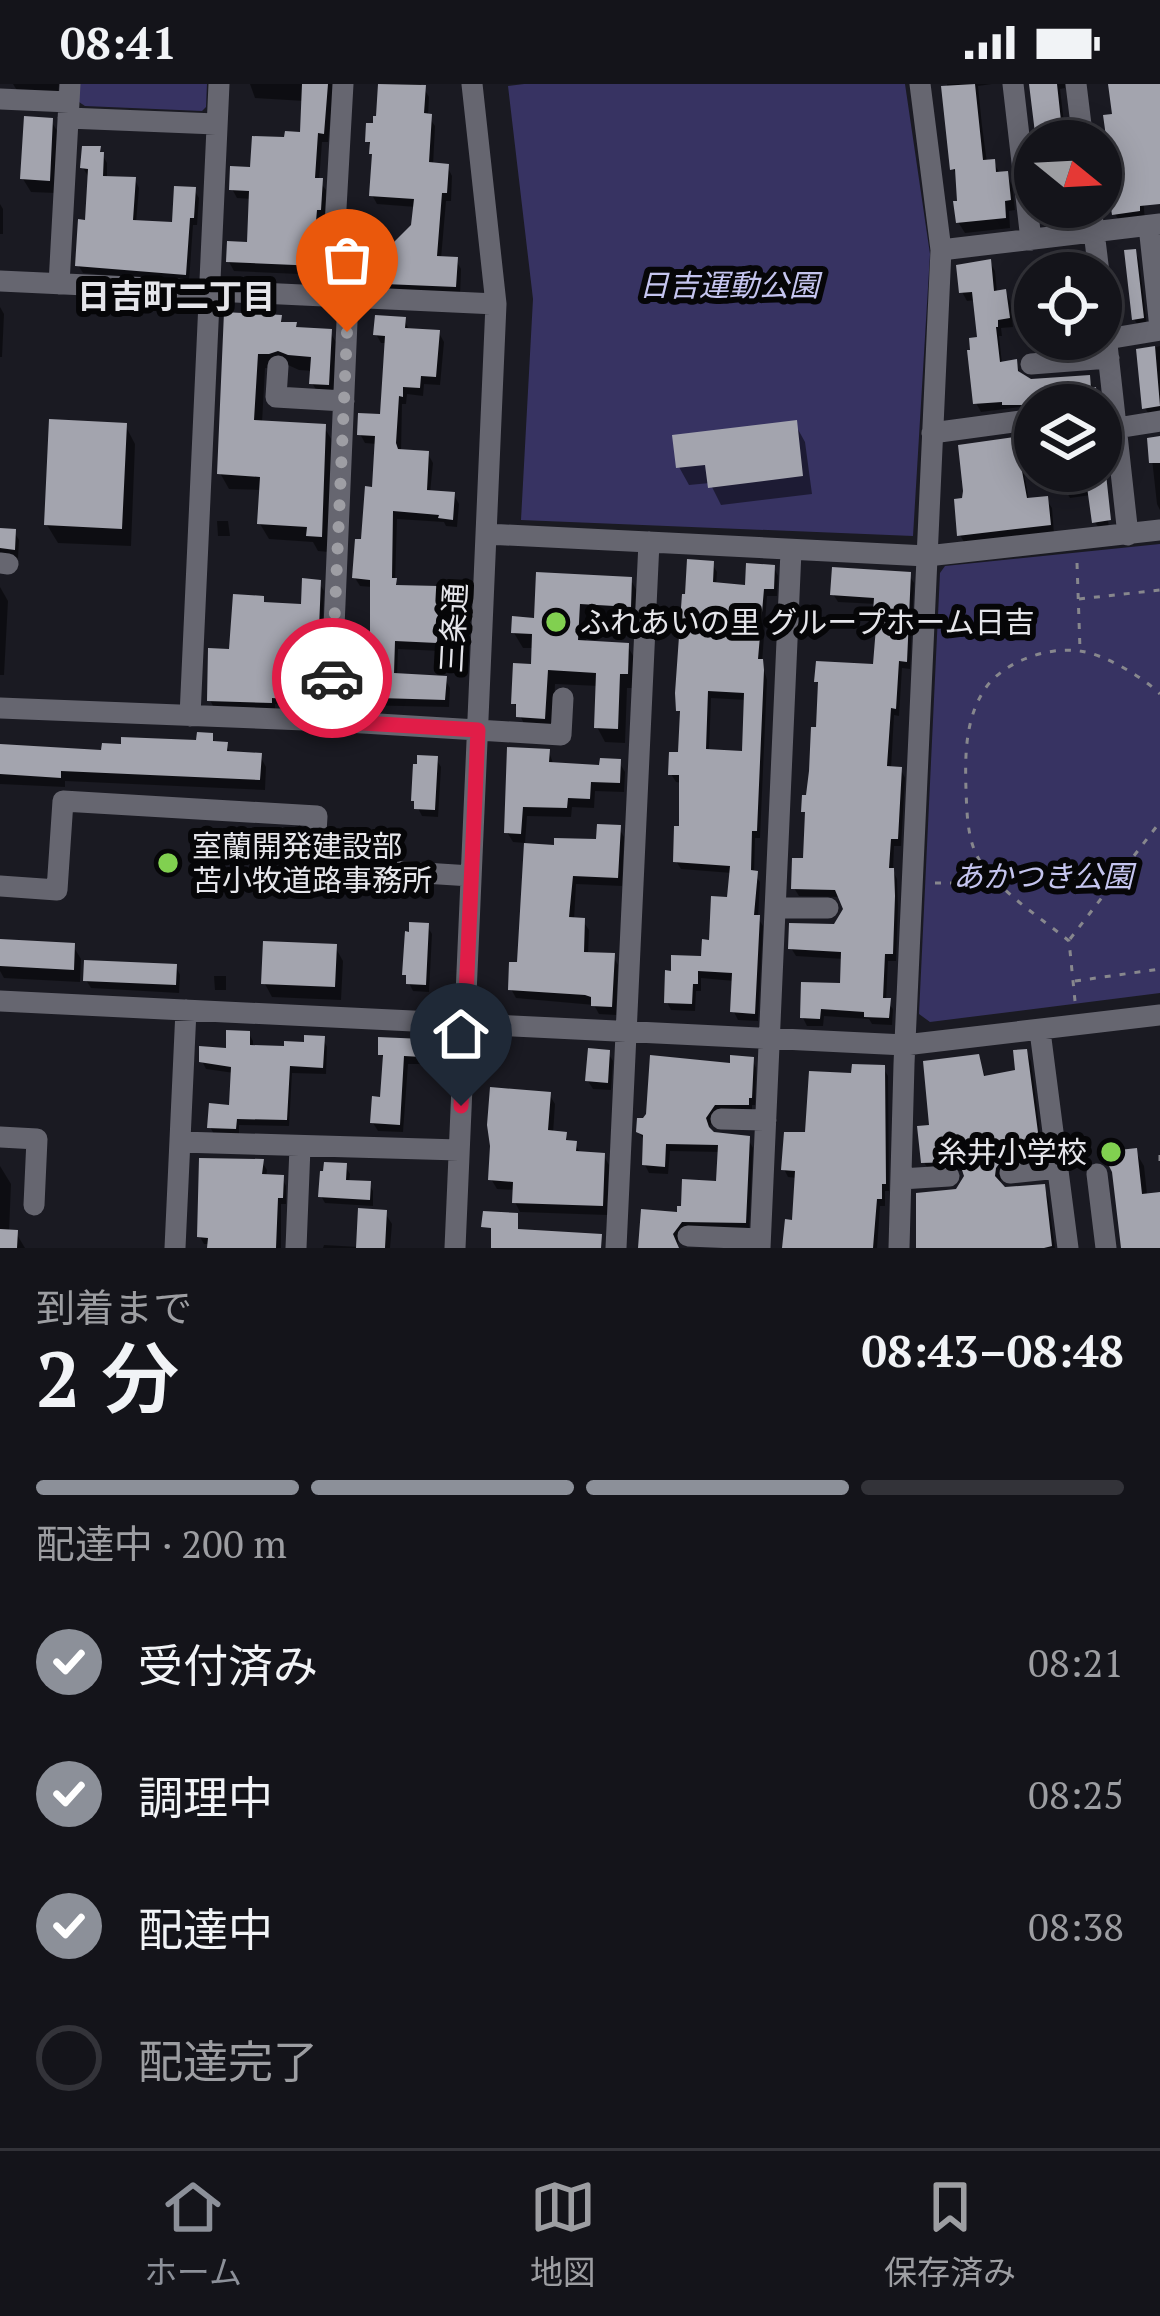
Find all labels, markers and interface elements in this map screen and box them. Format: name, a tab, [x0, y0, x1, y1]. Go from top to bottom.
text: 08:41	[60, 12, 177, 72]
north arrow	[1014, 120, 1122, 228]
map controls	[1014, 120, 1122, 492]
pin	[296, 209, 398, 332]
icon: bag	[314, 227, 380, 293]
button: locate	[1014, 252, 1122, 360]
park label: 日吉運動公園	[639, 265, 823, 305]
district label: 日吉町二丁目	[77, 274, 275, 317]
button: layers	[1014, 384, 1122, 492]
street label: 三条通	[431, 582, 475, 674]
place label: ふれあいの里 グループホーム日吉	[580, 602, 1035, 642]
marker: ふれあいの里 グループホーム日吉	[543, 609, 569, 635]
courier	[272, 618, 392, 738]
icon: car	[299, 645, 365, 711]
place label: 室蘭開発建設部 苫小牧道路事務所	[192, 826, 432, 900]
marker: 室蘭開発建設部 苫小牧道路事務所	[155, 850, 181, 876]
park label: あかつき公園	[953, 856, 1137, 896]
pin	[410, 983, 512, 1106]
icon: home	[428, 1001, 494, 1067]
place label: 糸井小学校	[937, 1132, 1087, 1172]
marker: 糸井小学校	[1098, 1139, 1124, 1165]
text: 到着まで	[36, 1281, 192, 1333]
text: 08:43–08:48	[862, 1320, 1124, 1380]
text: 2 分	[36, 1326, 179, 1429]
text: 配達中 · 200 m	[36, 1517, 287, 1569]
icon: check	[36, 1629, 102, 1695]
text: 受付済み	[138, 1635, 318, 1695]
text: 08:21	[1028, 1636, 1124, 1688]
icon: check	[36, 1761, 102, 1827]
text: 調理中	[138, 1767, 273, 1827]
text: 08:25	[1028, 1768, 1124, 1820]
icon: check	[36, 1893, 102, 1959]
text: 配達中	[138, 1899, 273, 1959]
text: 08:38	[1028, 1900, 1124, 1952]
text: 配達完了	[138, 2031, 318, 2091]
tab: ホーム	[144, 2174, 242, 2294]
tab: 地図	[530, 2174, 596, 2294]
tab: 保存済み	[884, 2174, 1016, 2294]

